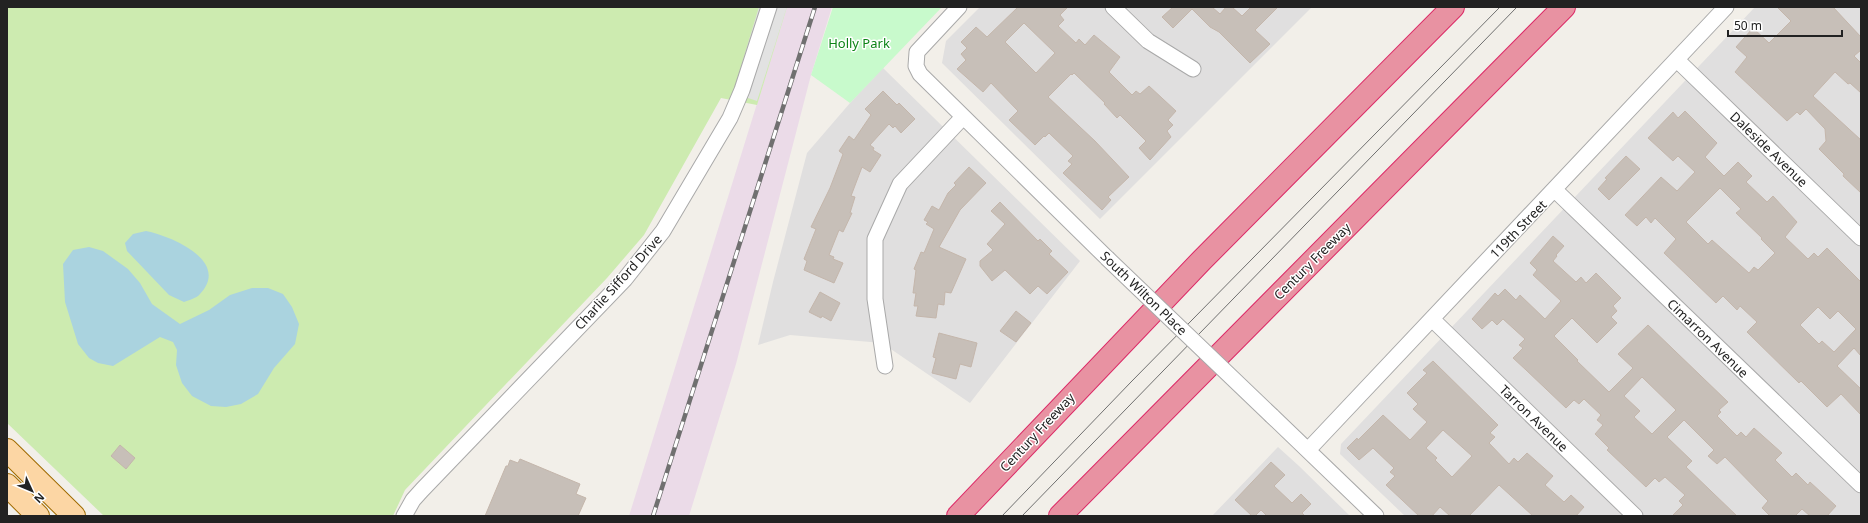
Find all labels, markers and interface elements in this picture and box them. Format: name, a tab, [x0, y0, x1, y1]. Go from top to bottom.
scale bar	[1728, 12, 1842, 38]
text: 50 m	[1734, 17, 1762, 34]
park label: Holly Park	[828, 34, 890, 52]
street label: Daleside Avenue	[1726, 107, 1812, 191]
street label: 119th Street	[1486, 196, 1551, 262]
street label: Century Freeway	[1270, 218, 1355, 303]
street label: Charlie Sifford Drive	[570, 231, 666, 333]
street label: South Wilton Place	[1097, 247, 1191, 339]
street label: Cimarron Avenue	[1663, 295, 1753, 381]
street label: Tarron Avenue	[1496, 381, 1572, 455]
street label: Century Freeway	[996, 388, 1079, 475]
north arrow	[12, 471, 52, 511]
text: N	[31, 490, 48, 507]

